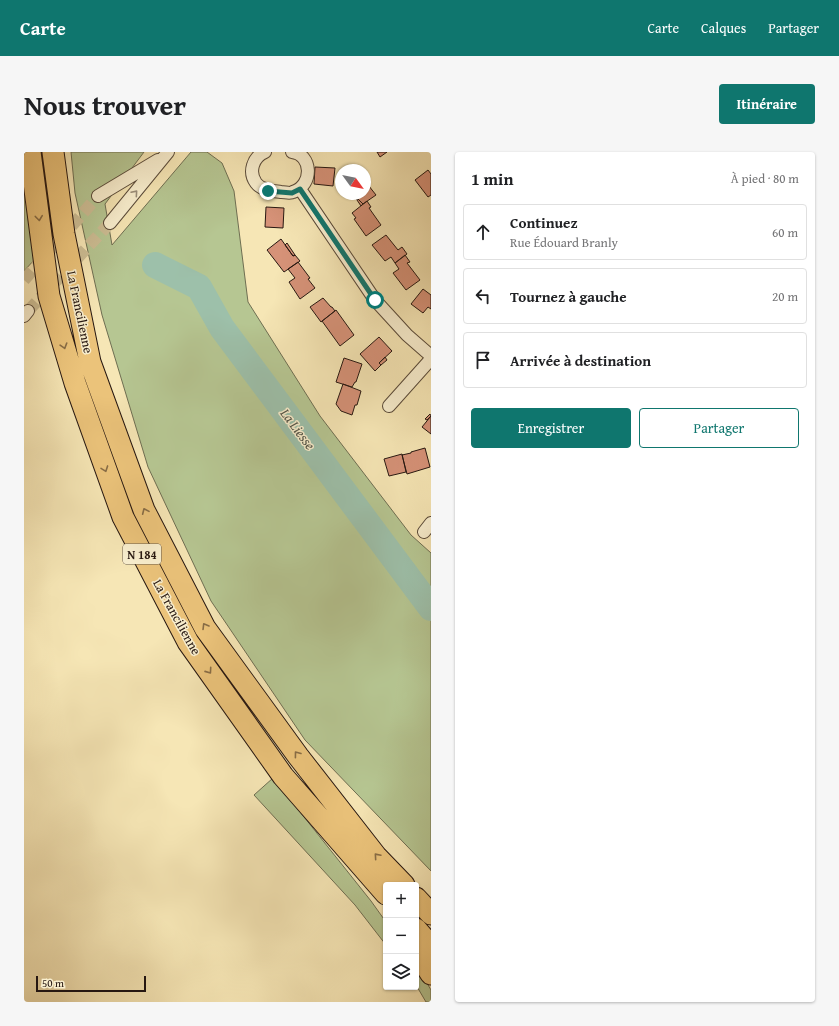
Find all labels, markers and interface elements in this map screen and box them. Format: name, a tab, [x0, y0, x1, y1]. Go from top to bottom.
text: Carte	[20, 14, 66, 42]
text: Carte	[647, 18, 679, 38]
text: Calques	[701, 18, 746, 38]
text: Partager	[768, 18, 819, 38]
text: Nous trouver	[24, 84, 186, 125]
button: Itinéraire	[719, 84, 815, 124]
north arrow	[335, 164, 371, 200]
text: 1 min	[471, 166, 513, 191]
text: À pied · 80 m	[731, 169, 799, 188]
route end	[259, 182, 277, 200]
one-way arrow	[130, 190, 137, 198]
text: Continuez	[510, 212, 578, 233]
one-way arrow	[34, 215, 43, 221]
icon: ahead	[472, 221, 494, 243]
text: 60 m	[772, 223, 798, 242]
text: Rue Édouard Branly	[510, 233, 618, 252]
street label: La Francilienne	[62, 269, 98, 355]
icon: left	[472, 285, 494, 307]
text: Tournez à gauche	[510, 286, 627, 307]
text: 20 m	[772, 287, 798, 306]
route start	[366, 291, 384, 309]
one-way arrow	[59, 342, 68, 349]
icon: arrive	[472, 349, 494, 371]
text: Arrivée à destination	[510, 350, 651, 371]
water label: La Liesse	[275, 403, 320, 454]
button: Enregistrer	[471, 408, 631, 448]
button: Partager	[639, 408, 799, 448]
one-way arrow	[101, 465, 109, 472]
one-way arrow	[142, 507, 150, 515]
road number: N 184	[123, 544, 161, 564]
street label: La Francilienne	[148, 576, 206, 658]
one-way arrow	[202, 623, 209, 630]
one-way arrow	[204, 667, 212, 674]
one-way arrow	[295, 752, 302, 759]
one-way arrow	[375, 854, 382, 861]
map controls	[383, 882, 419, 990]
button: +	[383, 882, 419, 918]
button: −	[383, 918, 419, 954]
button: layers	[383, 954, 419, 990]
scale bar	[36, 974, 146, 993]
text: 50 m	[42, 975, 64, 991]

